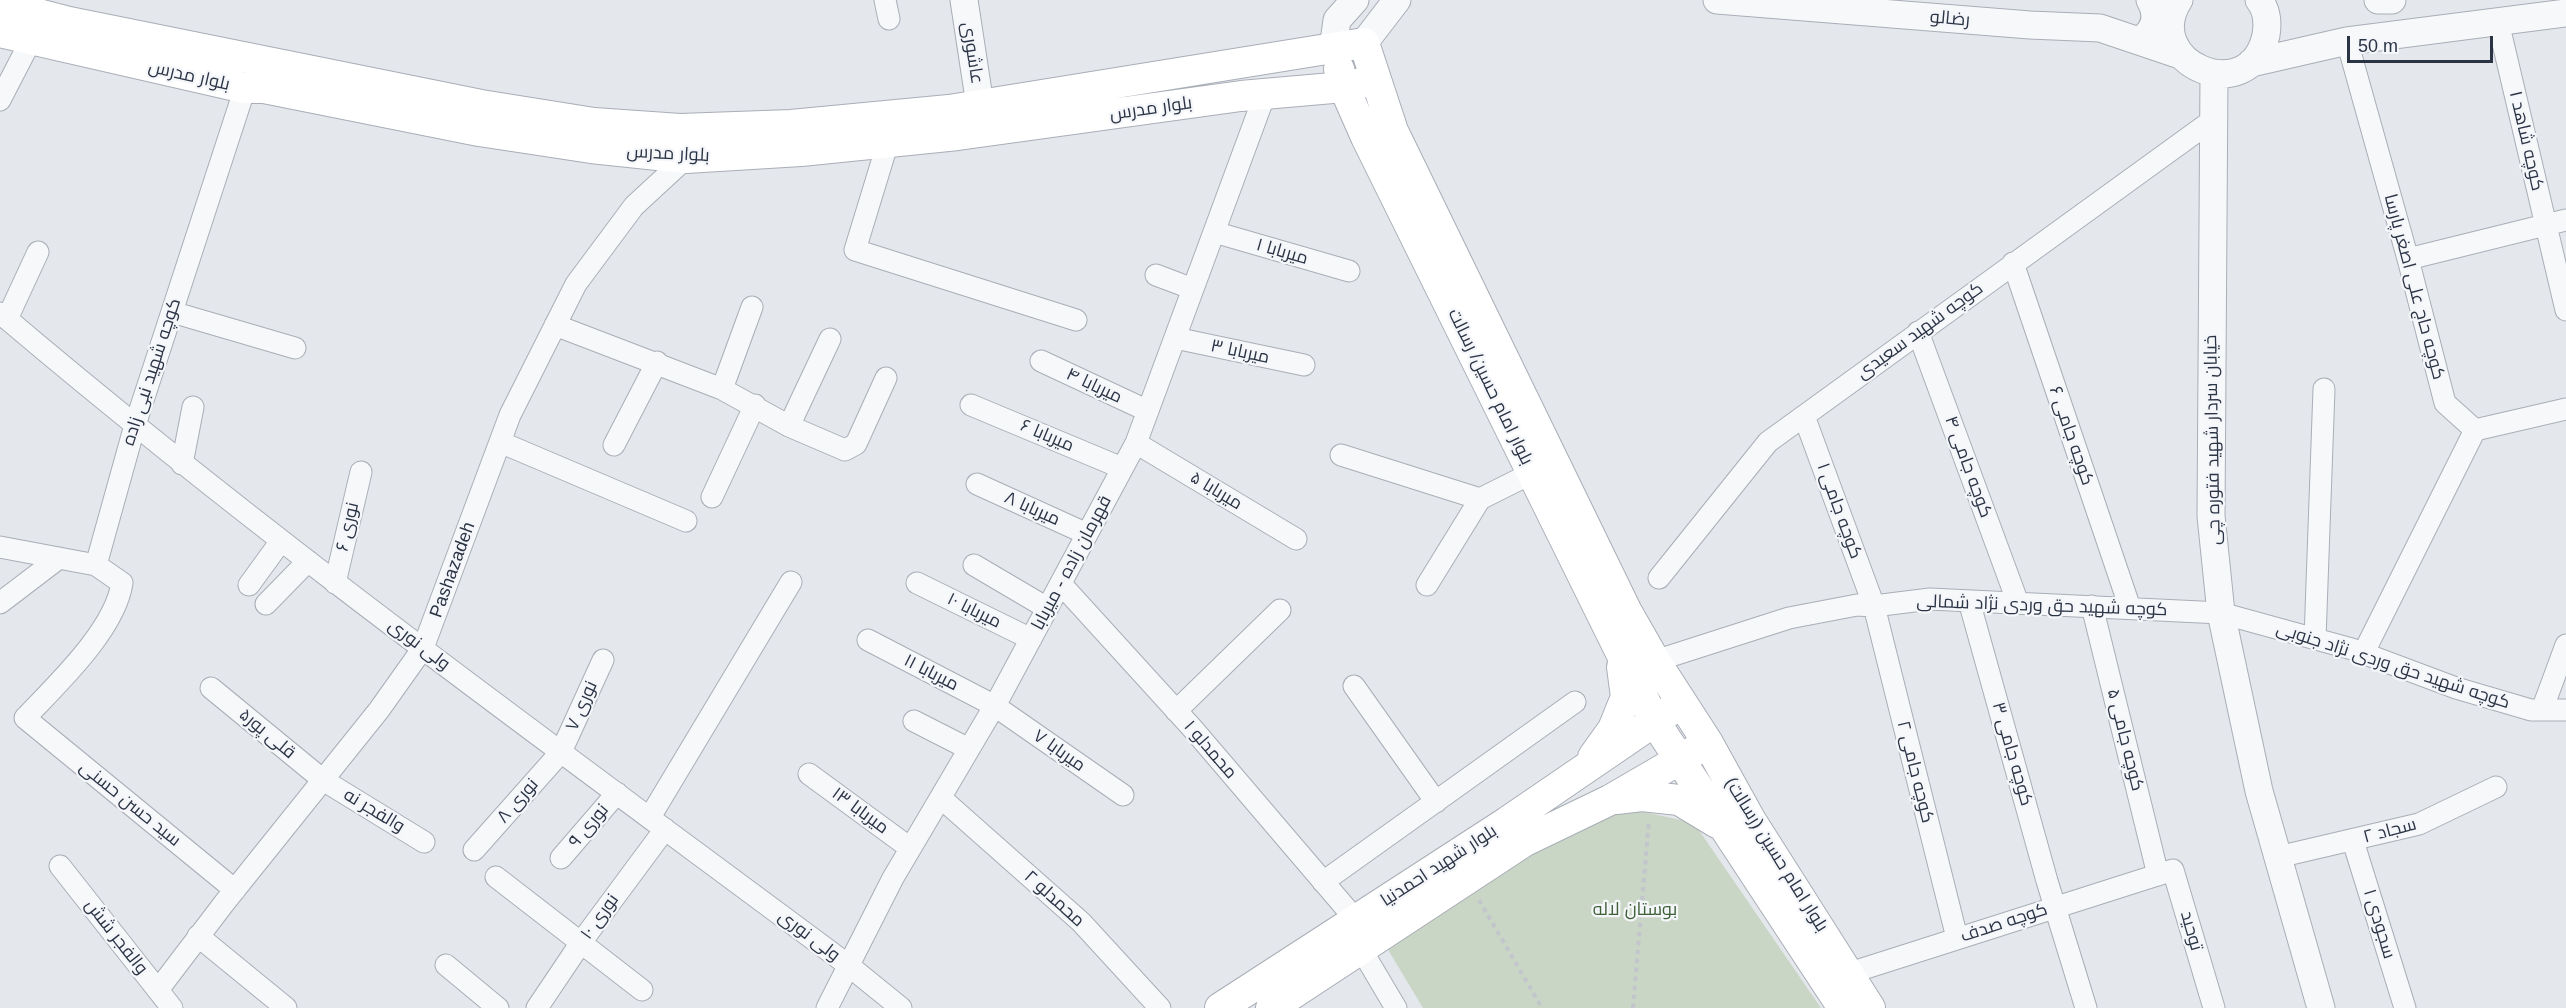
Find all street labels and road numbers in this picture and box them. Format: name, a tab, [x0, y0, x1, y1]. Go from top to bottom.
street label: رضالو	[1929, 6, 1971, 32]
street label: عاشوری	[956, 21, 988, 85]
street label: بلوار مدرس	[146, 56, 232, 96]
street label: کوچه شاهد ۱	[2504, 89, 2548, 193]
street label: بلوار مدرس	[1108, 93, 1194, 125]
street label: بلوار مدرس	[626, 141, 710, 167]
street label: کوچه حاج علی اصغر پارسا	[2379, 192, 2449, 382]
street label: میربابا ۱	[1254, 234, 1310, 270]
street label: کوچه شهید سعیدی	[1853, 278, 1987, 384]
street label: کوچه شهید نبی زاده	[118, 296, 186, 448]
street label: بلوار امام حسین/ رسالت	[1443, 305, 1537, 469]
street label: میربابا ۳	[1209, 335, 1271, 369]
street label: خیابان سردار شهید فتوره چی	[2200, 335, 2226, 545]
street label: میربابا ۴	[1063, 364, 1125, 408]
street label: کوچه جامی ۶	[2044, 384, 2098, 488]
street label: کوچه جامی ۴	[1940, 413, 1996, 521]
street label: میربابا ۶	[1017, 415, 1077, 457]
street label: کوچه جامی ۱	[1812, 460, 1866, 562]
street label: میربابا ۵	[1186, 467, 1246, 515]
street label: میربابا ۸	[1001, 487, 1063, 531]
street label: قهرمان زاده - میربابا	[1027, 492, 1117, 634]
street label: نوری ۶	[332, 500, 364, 554]
street label: Pashazadeh	[426, 519, 480, 621]
street label: میربابا ۱۰	[943, 589, 1005, 633]
street label: کوچه شهید حق وردی نژاد شمالی	[1916, 591, 2168, 621]
street label: ولی نوری	[384, 615, 454, 675]
street label: کوچه شهید حق وردی نژاد جنوبی	[2273, 618, 2513, 714]
street label: میربابا ۱۱	[900, 650, 962, 696]
street label: نوری ۷	[561, 678, 603, 734]
street label: کوچه جامی ۵	[2102, 687, 2148, 793]
street label: کوچه جامی ۳	[1987, 700, 2037, 808]
street label: قلی پور۵	[234, 704, 300, 764]
street label: محمدلو ۱	[1179, 716, 1241, 784]
street label: کوچه جامی ۲	[1892, 719, 1938, 825]
street label: میربابا ۷	[1029, 725, 1089, 777]
street label: سید حسن حسنی	[75, 757, 185, 851]
street label: نوری ۸	[493, 774, 543, 828]
street label: بلوار امام حسین (رسالت)	[1720, 774, 1832, 936]
street label: میربابا ۱۳	[827, 783, 893, 839]
street label: والفجر نه	[339, 784, 409, 838]
street label: نوری ۹	[565, 800, 613, 852]
street label: سجاد ۲	[2361, 814, 2419, 848]
street label: بلوار شهید احمدنیا	[1377, 820, 1501, 912]
street label: محمدلو ۲	[1019, 866, 1089, 932]
street label: سجودی ۱	[2358, 887, 2400, 961]
street label: نوری ۱۰	[576, 890, 624, 944]
street label: والفجر شش	[80, 895, 152, 979]
street label: کوچه صدف	[1958, 899, 2050, 947]
street label: ولی نوری	[774, 906, 844, 966]
street label: توحید	[2175, 909, 2207, 953]

